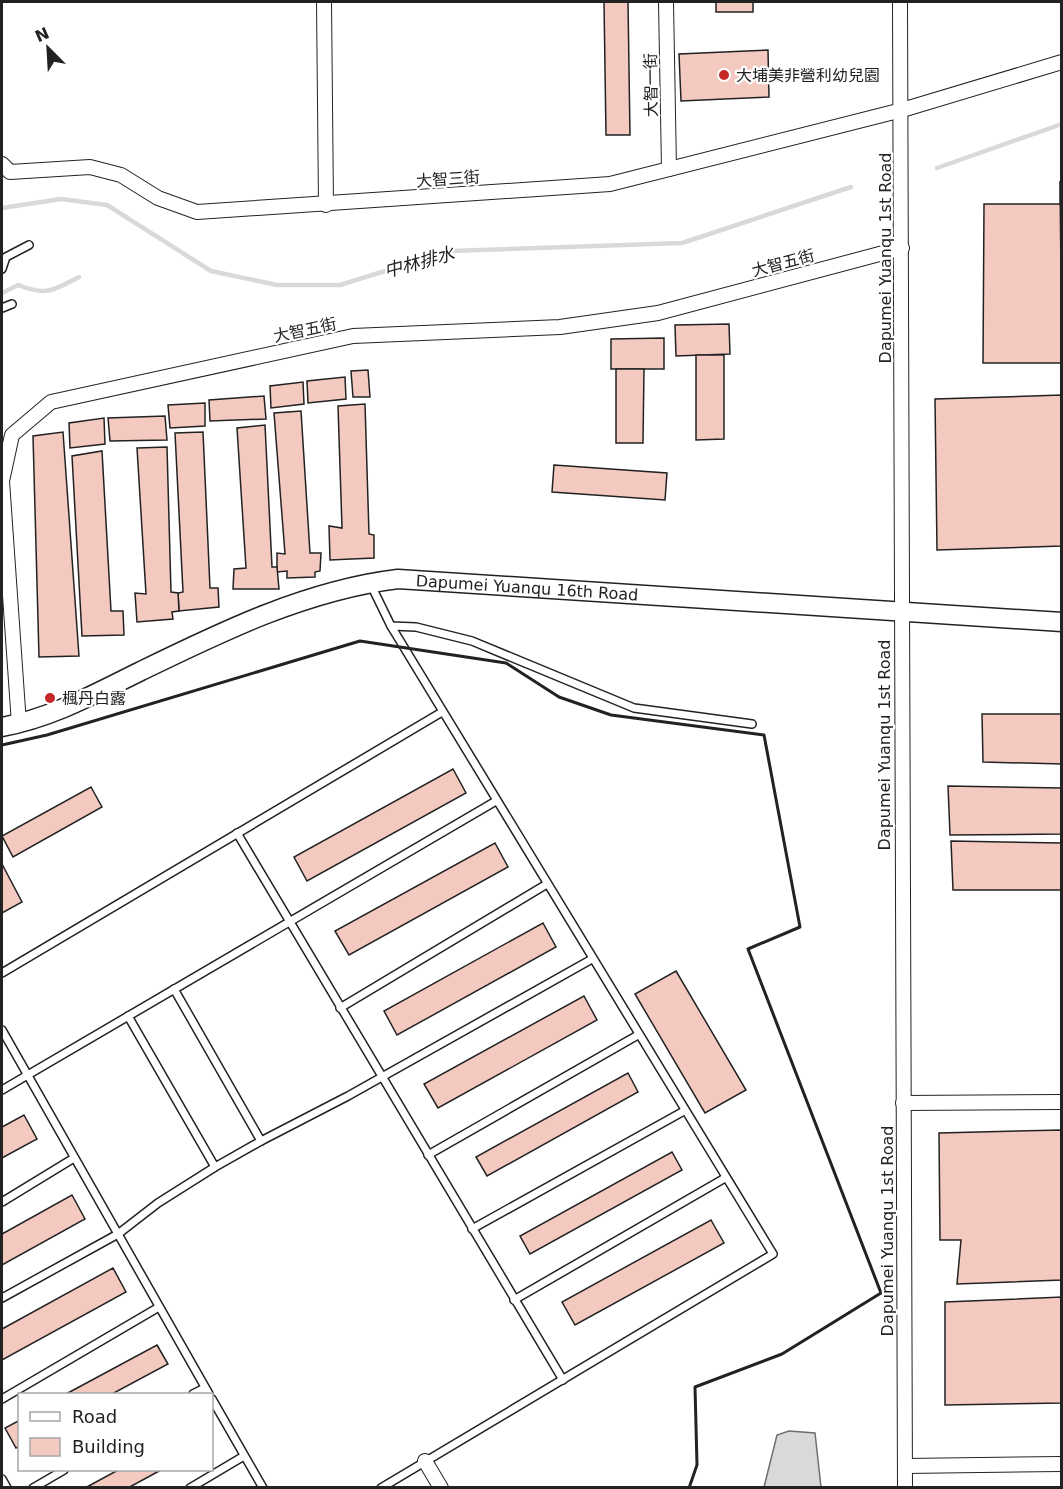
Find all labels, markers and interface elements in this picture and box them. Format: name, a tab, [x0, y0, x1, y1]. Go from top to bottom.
north arrow	[18, 18, 78, 78]
text: N	[32, 23, 52, 46]
street label: 大智一街	[641, 53, 661, 117]
place label: 大埔美非營利幼兒園	[736, 66, 880, 85]
marker: 大埔美非營利幼兒園	[717, 68, 731, 82]
street label: Dapumei Yuanqu 1st Road	[876, 153, 895, 363]
street label: 大智三街	[415, 167, 481, 191]
water label: 中林排水	[382, 242, 457, 281]
street label: 大智五街	[750, 246, 816, 280]
street label: 大智五街	[272, 314, 338, 346]
street label: Dapumei Yuanqu 16th Road	[415, 571, 639, 604]
street label: Dapumei Yuanqu 1st Road	[875, 640, 894, 850]
place label: 楓丹白露	[62, 689, 126, 708]
marker: 楓丹白露	[43, 691, 57, 705]
street label: Dapumei Yuanqu 1st Road	[878, 1126, 897, 1336]
legend	[18, 1393, 213, 1471]
text: Road	[72, 1406, 117, 1427]
text: Building	[72, 1436, 145, 1457]

